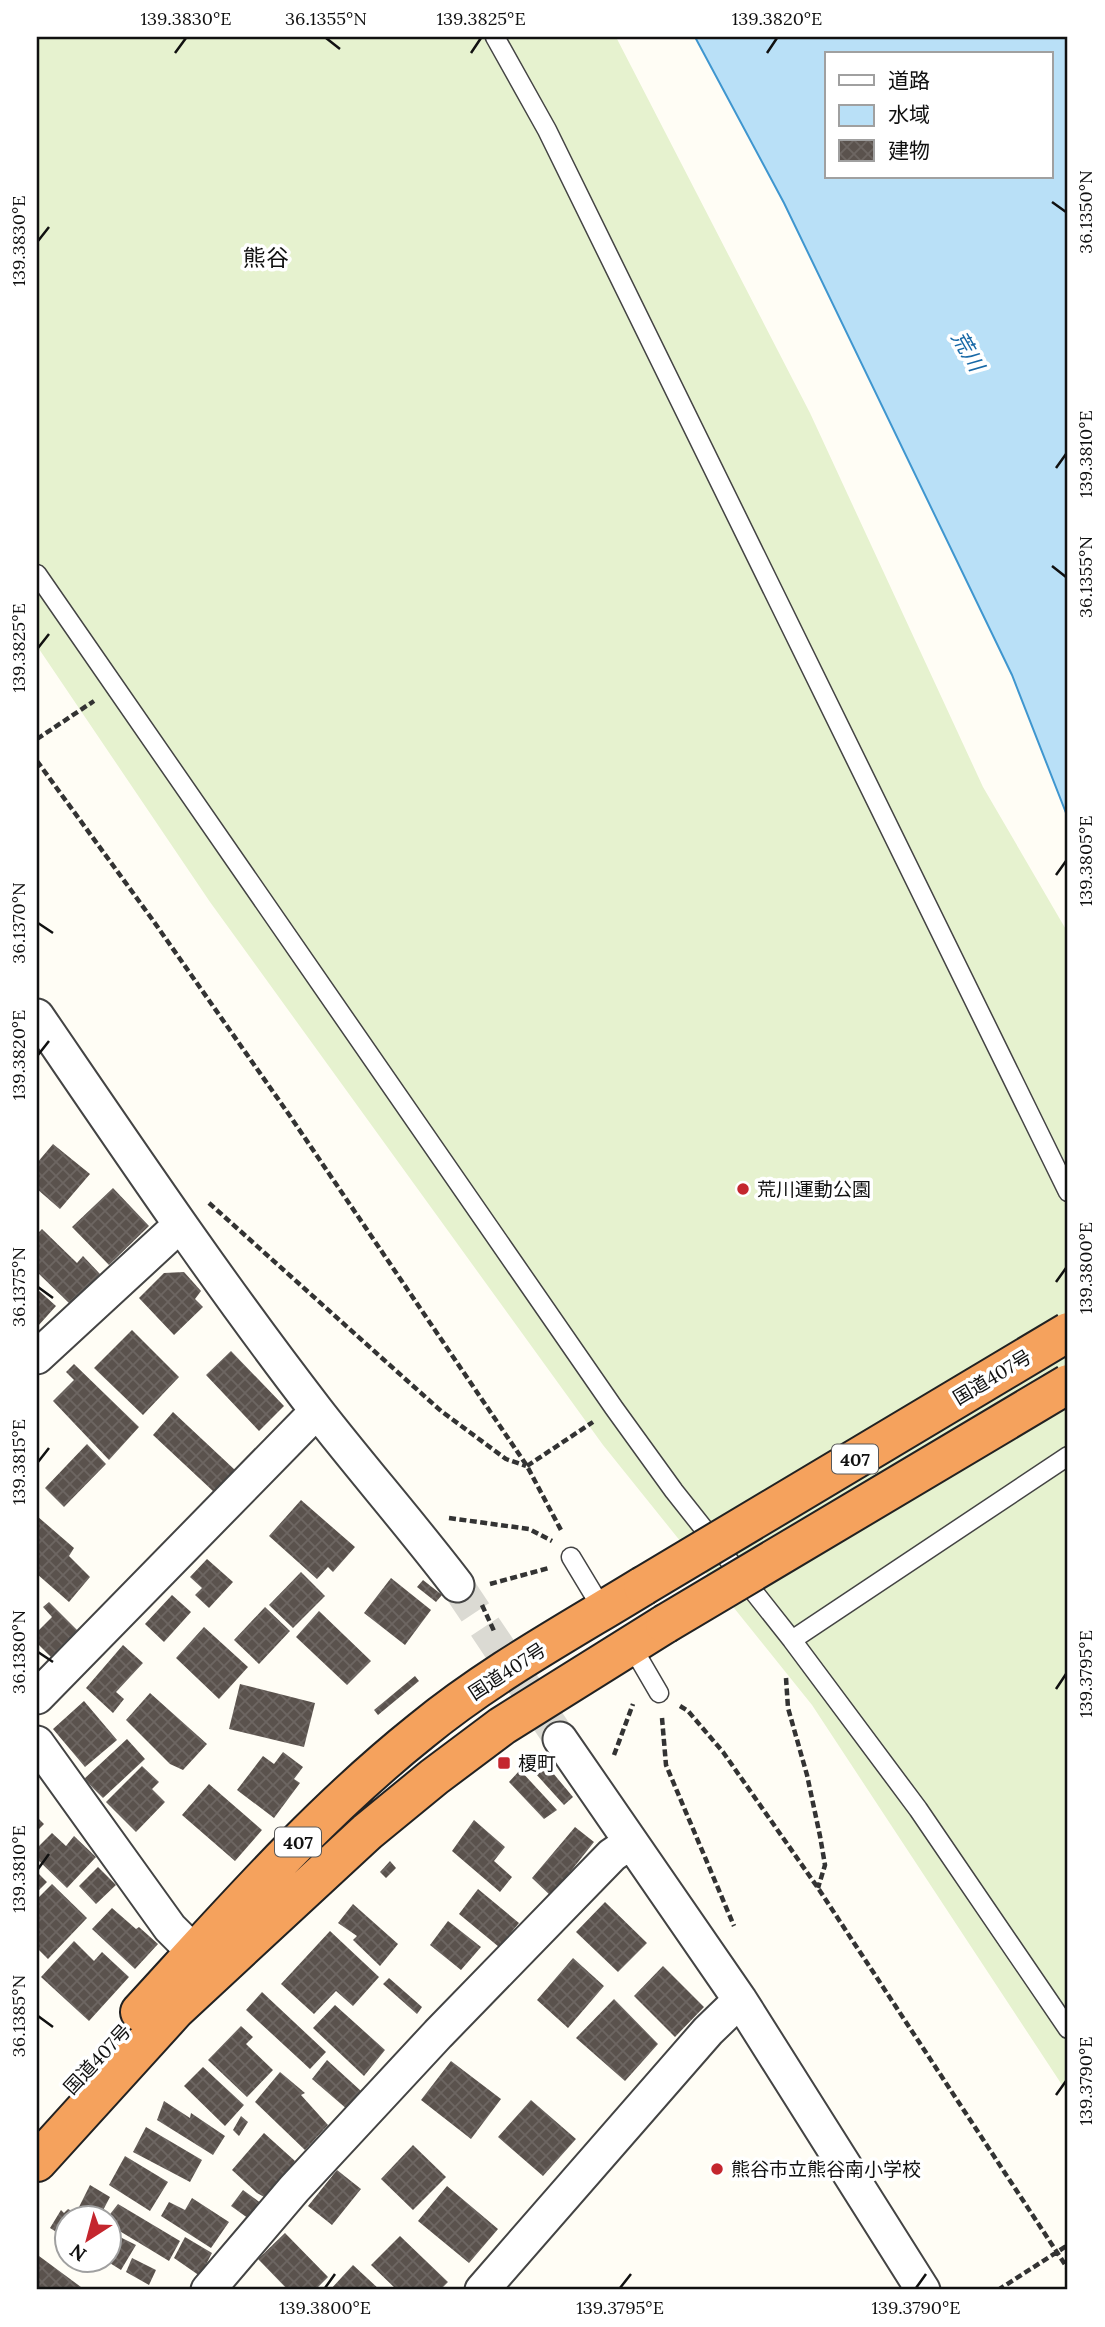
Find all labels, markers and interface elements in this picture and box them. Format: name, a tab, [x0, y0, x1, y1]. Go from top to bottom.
text: 139.3830°E	[141, 7, 231, 30]
text: 36.1355°N	[285, 7, 367, 30]
text: 139.3825°E	[436, 7, 526, 30]
text: 139.3820°E	[732, 7, 822, 30]
legend	[825, 52, 1052, 178]
text: 道路	[888, 67, 930, 94]
text: 水域	[888, 101, 930, 128]
text: 建物	[888, 137, 930, 164]
text: 36.1350°N	[1074, 170, 1097, 254]
text: 139.3830°E	[7, 196, 30, 286]
district label: 熊谷	[243, 243, 289, 272]
water label: 荒川	[946, 326, 991, 378]
text: 139.3810°E	[1074, 410, 1097, 498]
text: 36.1355°N	[1074, 536, 1097, 618]
text: 139.3825°E	[7, 603, 30, 693]
text: 139.3805°E	[1074, 816, 1097, 906]
text: 36.1370°N	[7, 882, 30, 964]
text: 139.3820°E	[7, 1010, 30, 1100]
place label: 荒川運動公園	[757, 1177, 871, 1201]
marker: 荒川運動公園	[735, 1181, 751, 1197]
text: 139.3800°E	[1074, 1222, 1097, 1314]
text: 36.1375°N	[7, 1247, 30, 1327]
street label: 国道407号	[948, 1344, 1036, 1410]
text: 139.3815°E	[7, 1419, 30, 1505]
road number: 407	[832, 1444, 878, 1474]
text: 36.1380°N	[7, 1610, 30, 1694]
text: 139.3795°E	[1074, 1630, 1097, 1718]
street label: 国道407号	[464, 1637, 550, 1705]
place label: 榎町	[518, 1751, 556, 1775]
marker: 榎町	[496, 1755, 512, 1771]
text: 139.3810°E	[7, 1825, 30, 1913]
road number: 407	[275, 1828, 321, 1856]
text: 36.1385°N	[7, 1975, 30, 2057]
street label: 国道407号	[58, 2019, 136, 2099]
text: 139.3790°E	[1074, 2036, 1097, 2126]
place label: 熊谷市立熊谷南小学校	[731, 2157, 921, 2181]
marker: 熊谷市立熊谷南小学校	[709, 2161, 725, 2177]
north arrow	[52, 2204, 122, 2274]
text: N	[65, 2239, 91, 2267]
text: 139.3800°E	[279, 2296, 371, 2319]
text: 139.3795°E	[576, 2296, 664, 2319]
text: 139.3790°E	[871, 2296, 961, 2319]

